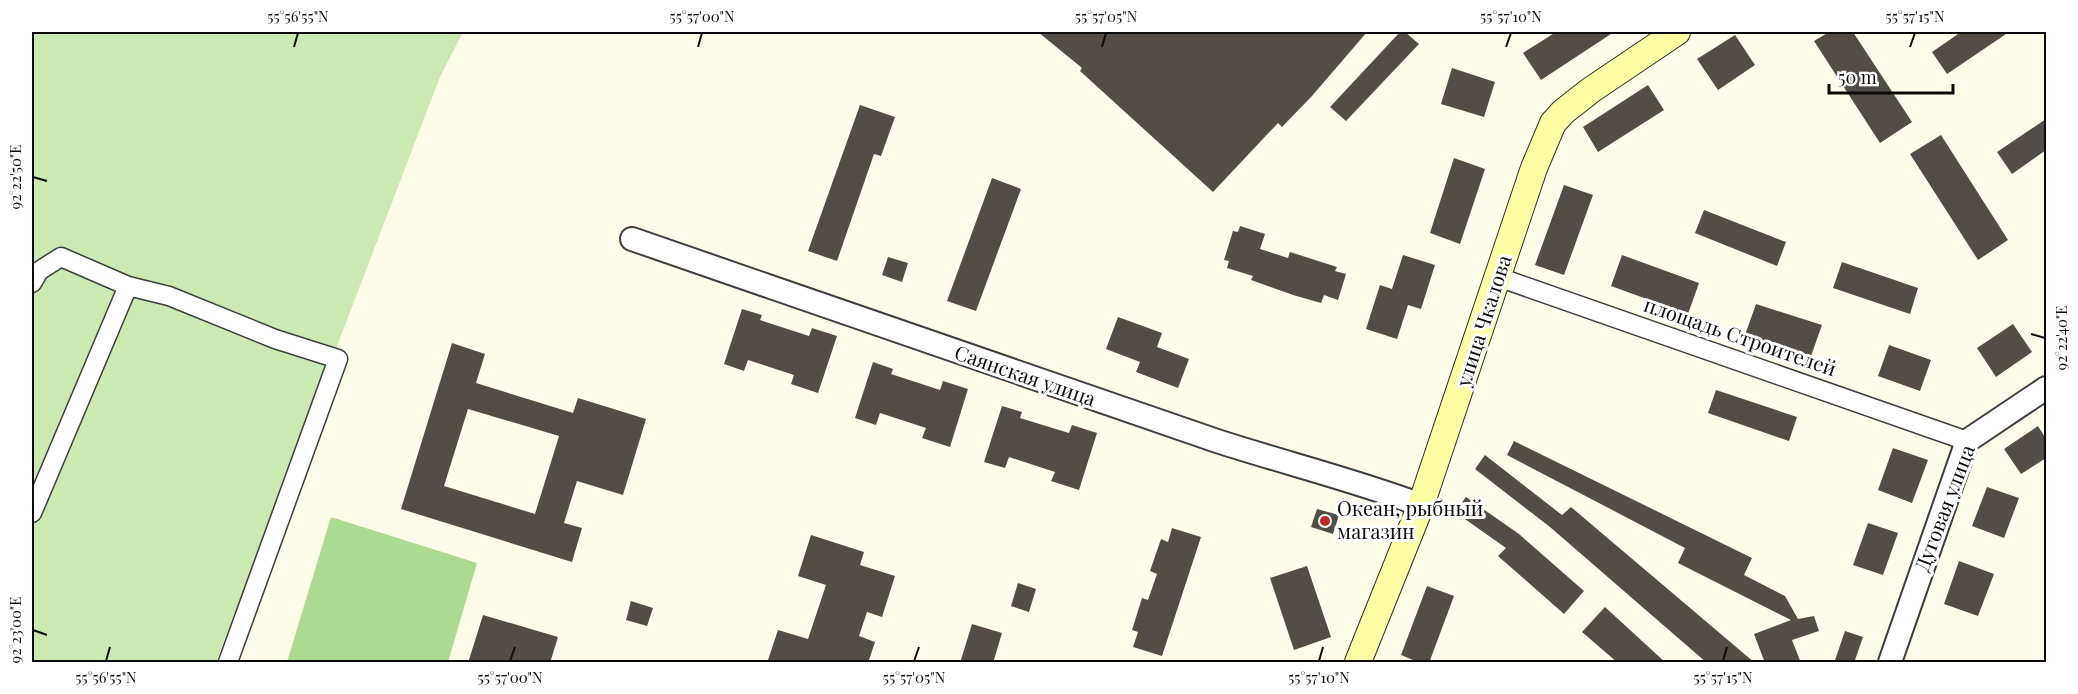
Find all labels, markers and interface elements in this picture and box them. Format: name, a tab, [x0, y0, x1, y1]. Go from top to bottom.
text: 55°56'55"N	[267, 6, 329, 26]
text: 55°57'00"N	[669, 6, 735, 26]
text: 55°57'05"N	[1075, 6, 1138, 26]
text: 55°57'10"N	[1480, 6, 1542, 26]
text: 55°57'15"N	[1885, 6, 1945, 26]
scale bar	[1829, 57, 1954, 95]
text: 50 m	[1838, 65, 1877, 89]
text: 92°22'50"E	[5, 145, 25, 209]
street label: улица Чкалова	[1448, 251, 1517, 391]
street label: площадь Строителей	[1641, 290, 1840, 381]
text: 92°22'40"E	[2051, 306, 2071, 370]
street label: Саянская улица	[951, 338, 1100, 411]
street label: Дуговая улица	[1907, 440, 1980, 574]
place label: Океан, рыбный магазин	[1337, 494, 1483, 544]
marker: Океан, рыбный магазин	[1318, 514, 1332, 528]
text: 92°23'00"E	[5, 597, 25, 663]
text: 55°56'55"N	[75, 667, 137, 687]
text: 55°57'00"N	[477, 667, 543, 687]
text: 55°57'05"N	[883, 667, 946, 687]
text: 55°57'10"N	[1288, 667, 1350, 687]
text: 55°57'15"N	[1693, 667, 1753, 687]

